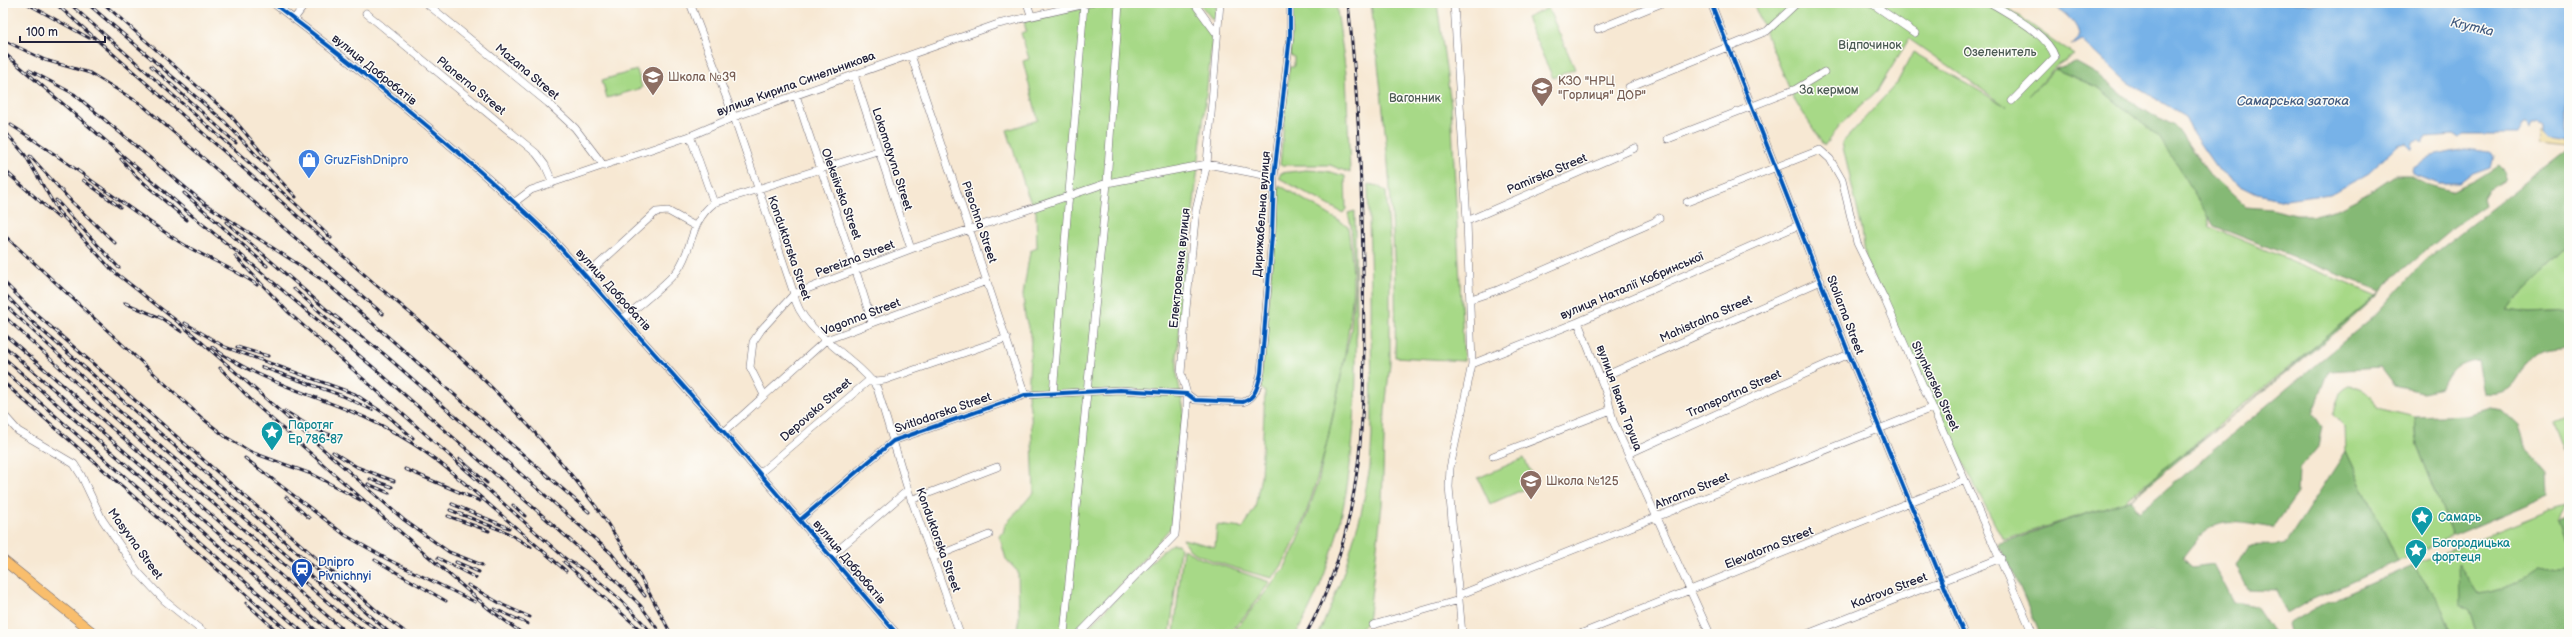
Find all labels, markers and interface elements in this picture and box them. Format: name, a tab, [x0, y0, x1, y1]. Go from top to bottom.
water label: Krymka	[2449, 14, 2495, 40]
scale bar	[20, 18, 105, 44]
text: 100 m	[26, 25, 58, 40]
street label: вулиця Добробатів	[328, 31, 420, 109]
park label: Відпочинок	[1838, 38, 1902, 53]
street label: Mazana Street	[492, 41, 562, 103]
park label: Озеленитель	[1963, 45, 2037, 60]
street label: вулиця Кирила Синельникова	[715, 48, 877, 120]
street label: Planerna Street	[433, 54, 509, 119]
school or university icon: Школа №39	[640, 64, 666, 97]
place label: Школа №39	[668, 70, 736, 85]
place label: КЗО "НРЦ "Горлиця" ДОР"	[1558, 74, 1646, 103]
school or university icon: КЗО "НРЦ "Горлиця" ДОР"	[1529, 75, 1555, 108]
park label: За кермом	[1799, 83, 1859, 98]
park label: Вагонник	[1389, 91, 1442, 106]
water label: Самарська затока	[2237, 93, 2350, 109]
street label: Lokomotyvna Street	[868, 106, 916, 212]
street label: Oleksiivska Street	[818, 146, 865, 242]
shop icon: GruzFishDnipro	[296, 147, 322, 180]
street label: Дирижабельна вулиця	[1250, 150, 1274, 277]
street label: Pamirska Street	[1505, 150, 1589, 198]
place label: GruzFishDnipro	[324, 153, 409, 168]
street label: Pisochna Street	[958, 179, 1000, 265]
street label: Konduktorska Street	[764, 194, 814, 303]
street label: Електровозна вулиця	[1166, 207, 1194, 329]
street label: Pereizna Street	[813, 237, 897, 281]
street label: вулиця Добробатів	[572, 246, 654, 335]
street label: вулиця Наталії Кобринської	[1558, 248, 1707, 323]
street label: Stoliarna Street	[1823, 273, 1867, 357]
street label: Mahistralna Street	[1658, 292, 1755, 346]
street label: Vagonna Street	[819, 295, 903, 339]
street label: Shynkarska Street	[1908, 339, 1962, 434]
street label: вулиця Івана Труша	[1593, 343, 1645, 453]
street label: Transportna Street	[1685, 366, 1784, 422]
street label: Depovska Street	[777, 375, 855, 445]
street label: Svitlodarska Street	[893, 389, 994, 437]
place label: Паротяг Ер 786-87	[288, 418, 343, 447]
place icon: Паротяг Ер 786-87	[259, 419, 285, 452]
school or university icon: Школа №125	[1518, 468, 1544, 501]
street label: Ahrarna Street	[1653, 469, 1732, 513]
place label: Школа №125	[1546, 474, 1619, 489]
street label: Konduktorska Street	[912, 486, 964, 594]
place icon: Самарь	[2409, 504, 2435, 537]
street label: Masyvna Street	[104, 506, 166, 583]
place label: Самарь	[2438, 510, 2481, 525]
street label: вулиця Добробатів	[809, 517, 889, 608]
street label: Elevatorna Street	[1723, 523, 1816, 573]
place label: Богородицька фортеця	[2432, 536, 2510, 565]
place icon: Богородицька фортеця	[2403, 537, 2429, 570]
place label: Dnipro Pivnichnyi	[318, 555, 371, 584]
station icon: Dnipro Pivnichnyi	[289, 556, 315, 589]
street label: Kadrova Street	[1849, 569, 1930, 612]

